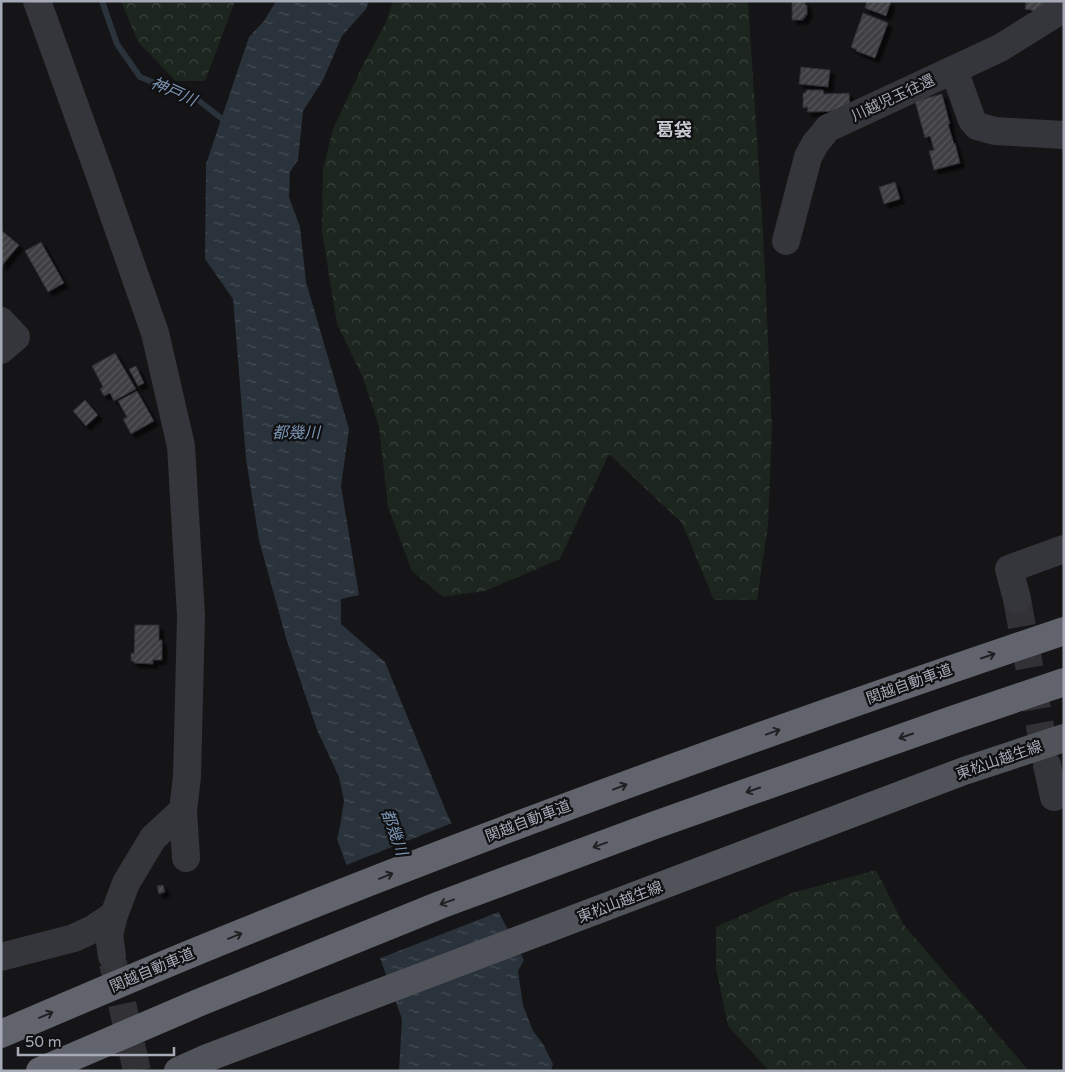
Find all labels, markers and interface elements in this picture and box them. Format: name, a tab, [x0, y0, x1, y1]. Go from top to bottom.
street label: 川越児玉往還	[848, 71, 938, 125]
water label: 神戸川	[148, 73, 201, 112]
district label: 葛袋	[656, 119, 692, 141]
water label: 都幾川	[272, 423, 322, 443]
one-way arrow	[979, 651, 995, 660]
street label: 関越自動車道	[864, 660, 954, 708]
one-way arrow	[765, 727, 780, 736]
one-way arrow	[899, 732, 914, 741]
street label: 東松山越生線	[954, 737, 1044, 783]
one-way arrow	[612, 782, 627, 791]
one-way arrow	[745, 786, 761, 795]
street label: 関越自動車道	[483, 796, 573, 846]
water label: 都幾川	[376, 806, 412, 860]
one-way arrow	[593, 841, 608, 850]
one-way arrow	[378, 870, 393, 880]
street label: 東松山越生線	[575, 877, 665, 927]
one-way arrow	[440, 898, 456, 907]
one-way arrow	[227, 931, 242, 940]
street label: 関越自動車道	[107, 944, 197, 996]
one-way arrow	[38, 1010, 53, 1020]
scale bar	[18, 1024, 174, 1056]
text: 50 m	[25, 1033, 62, 1051]

